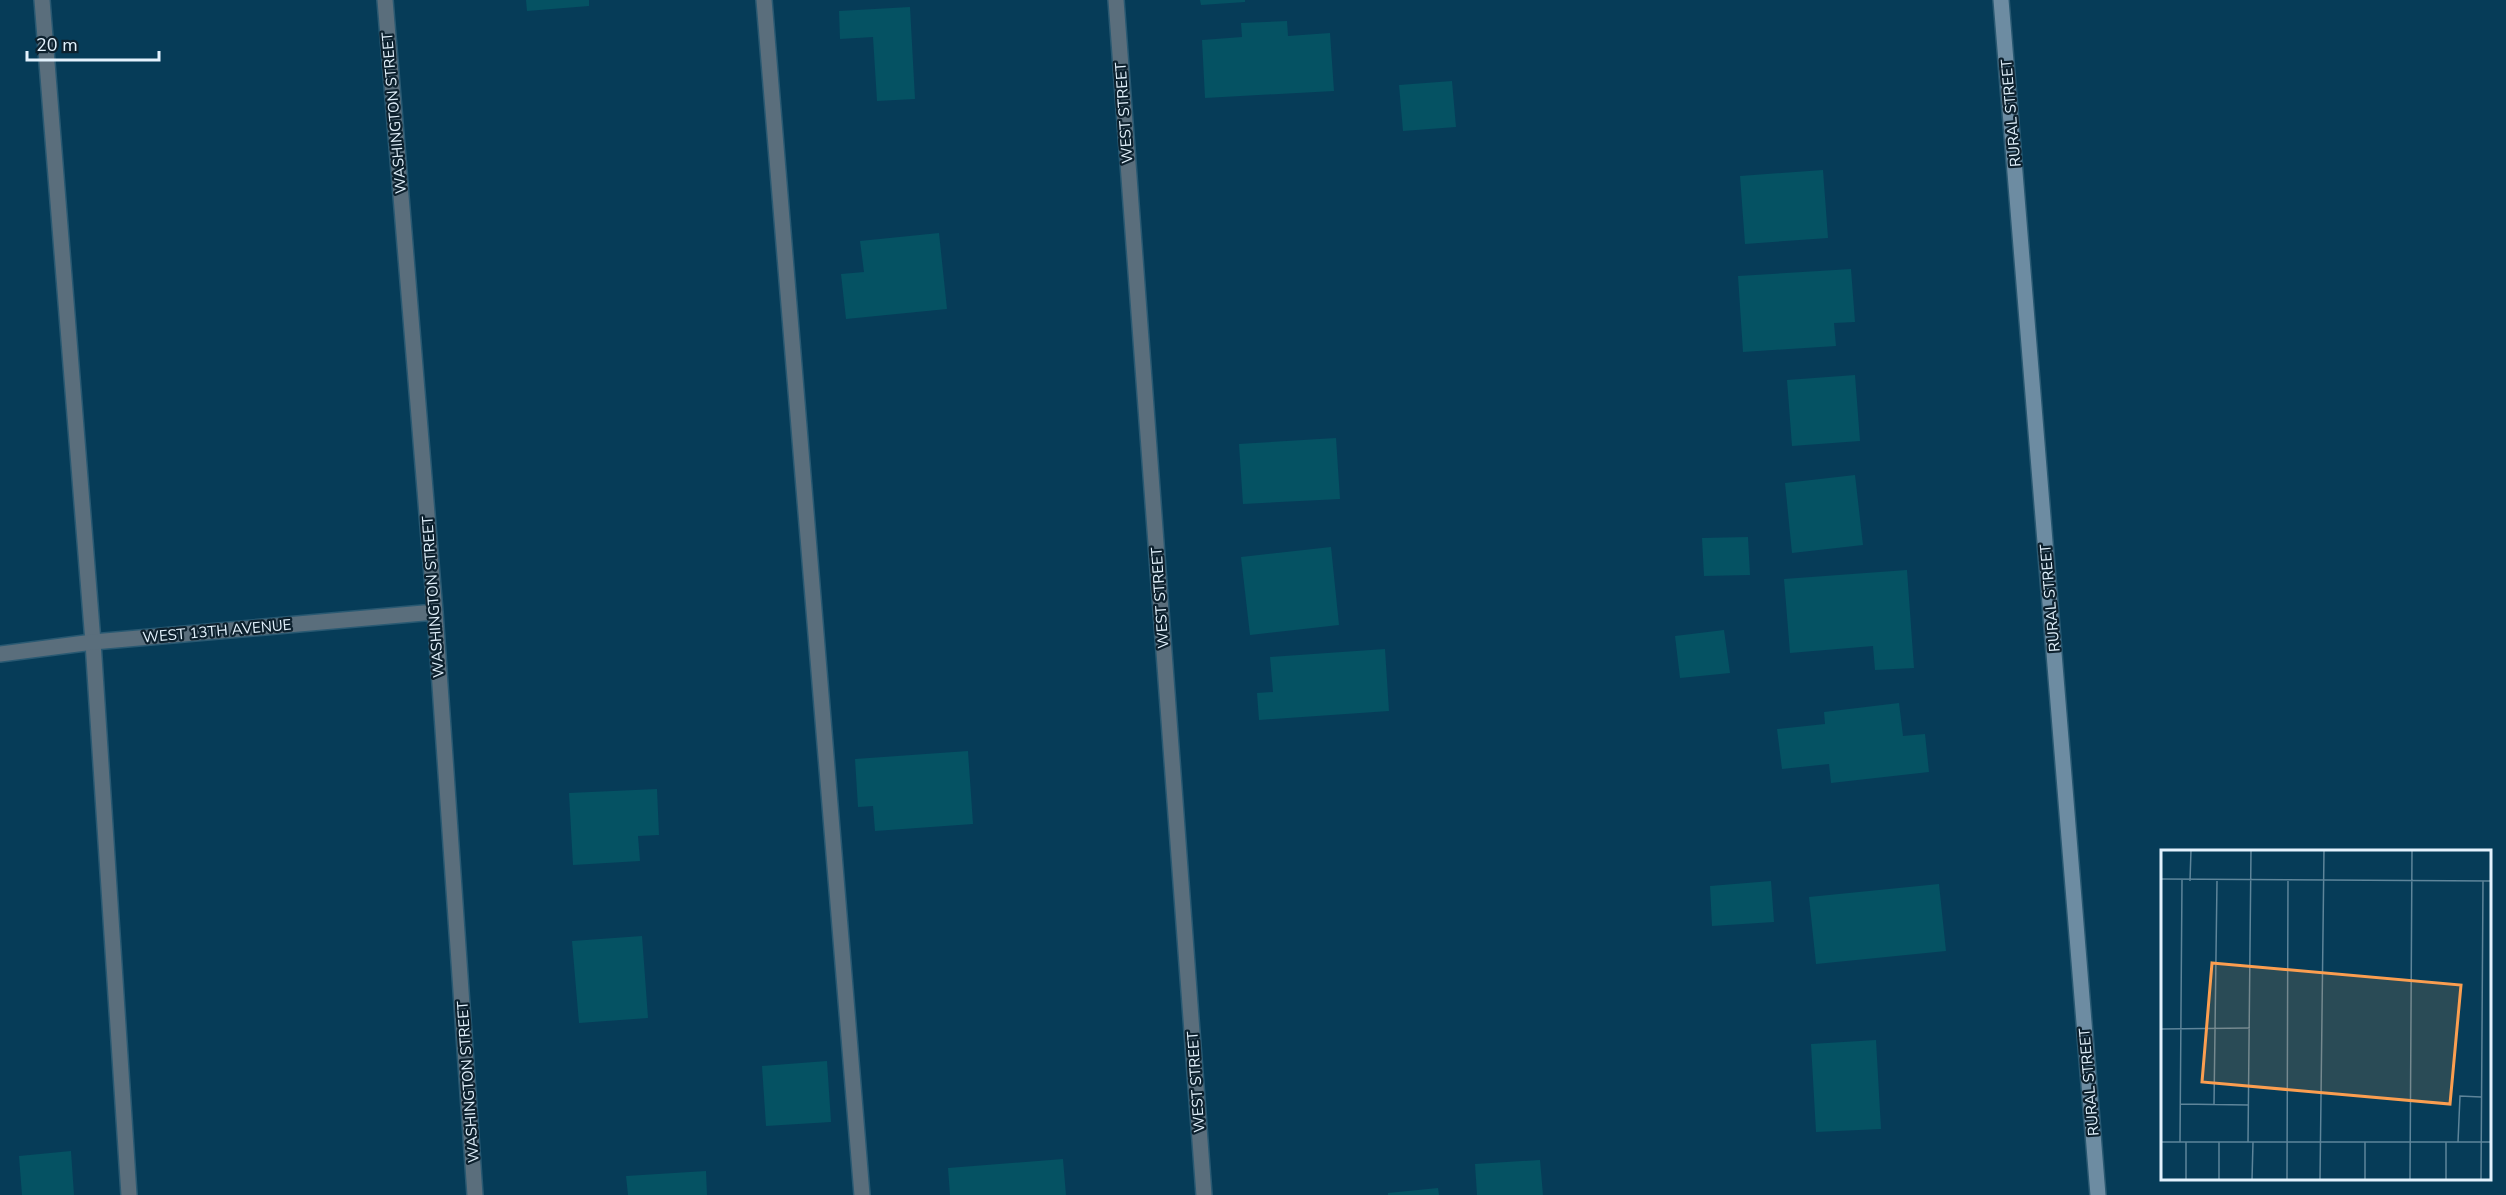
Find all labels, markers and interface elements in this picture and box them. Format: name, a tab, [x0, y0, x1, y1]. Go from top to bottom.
scale bar	[27, 24, 159, 62]
street label: WASHINGTON STREET	[377, 31, 411, 195]
text: 20 m	[36, 33, 78, 57]
street label: RURAL STREET	[1996, 58, 2026, 168]
street label: WEST STREET	[1110, 62, 1138, 164]
street label: WASHINGTON STREET	[417, 515, 449, 679]
street label: RURAL STREET	[2035, 543, 2065, 653]
street label: WEST STREET	[1146, 547, 1174, 649]
street label: WEST 13TH AVENUE	[142, 615, 292, 647]
inset map	[2161, 850, 2491, 1180]
street label: WASHINGTON STREET	[452, 1000, 484, 1164]
street label: RURAL STREET	[2074, 1027, 2104, 1137]
street label: WEST STREET	[1182, 1031, 1210, 1133]

